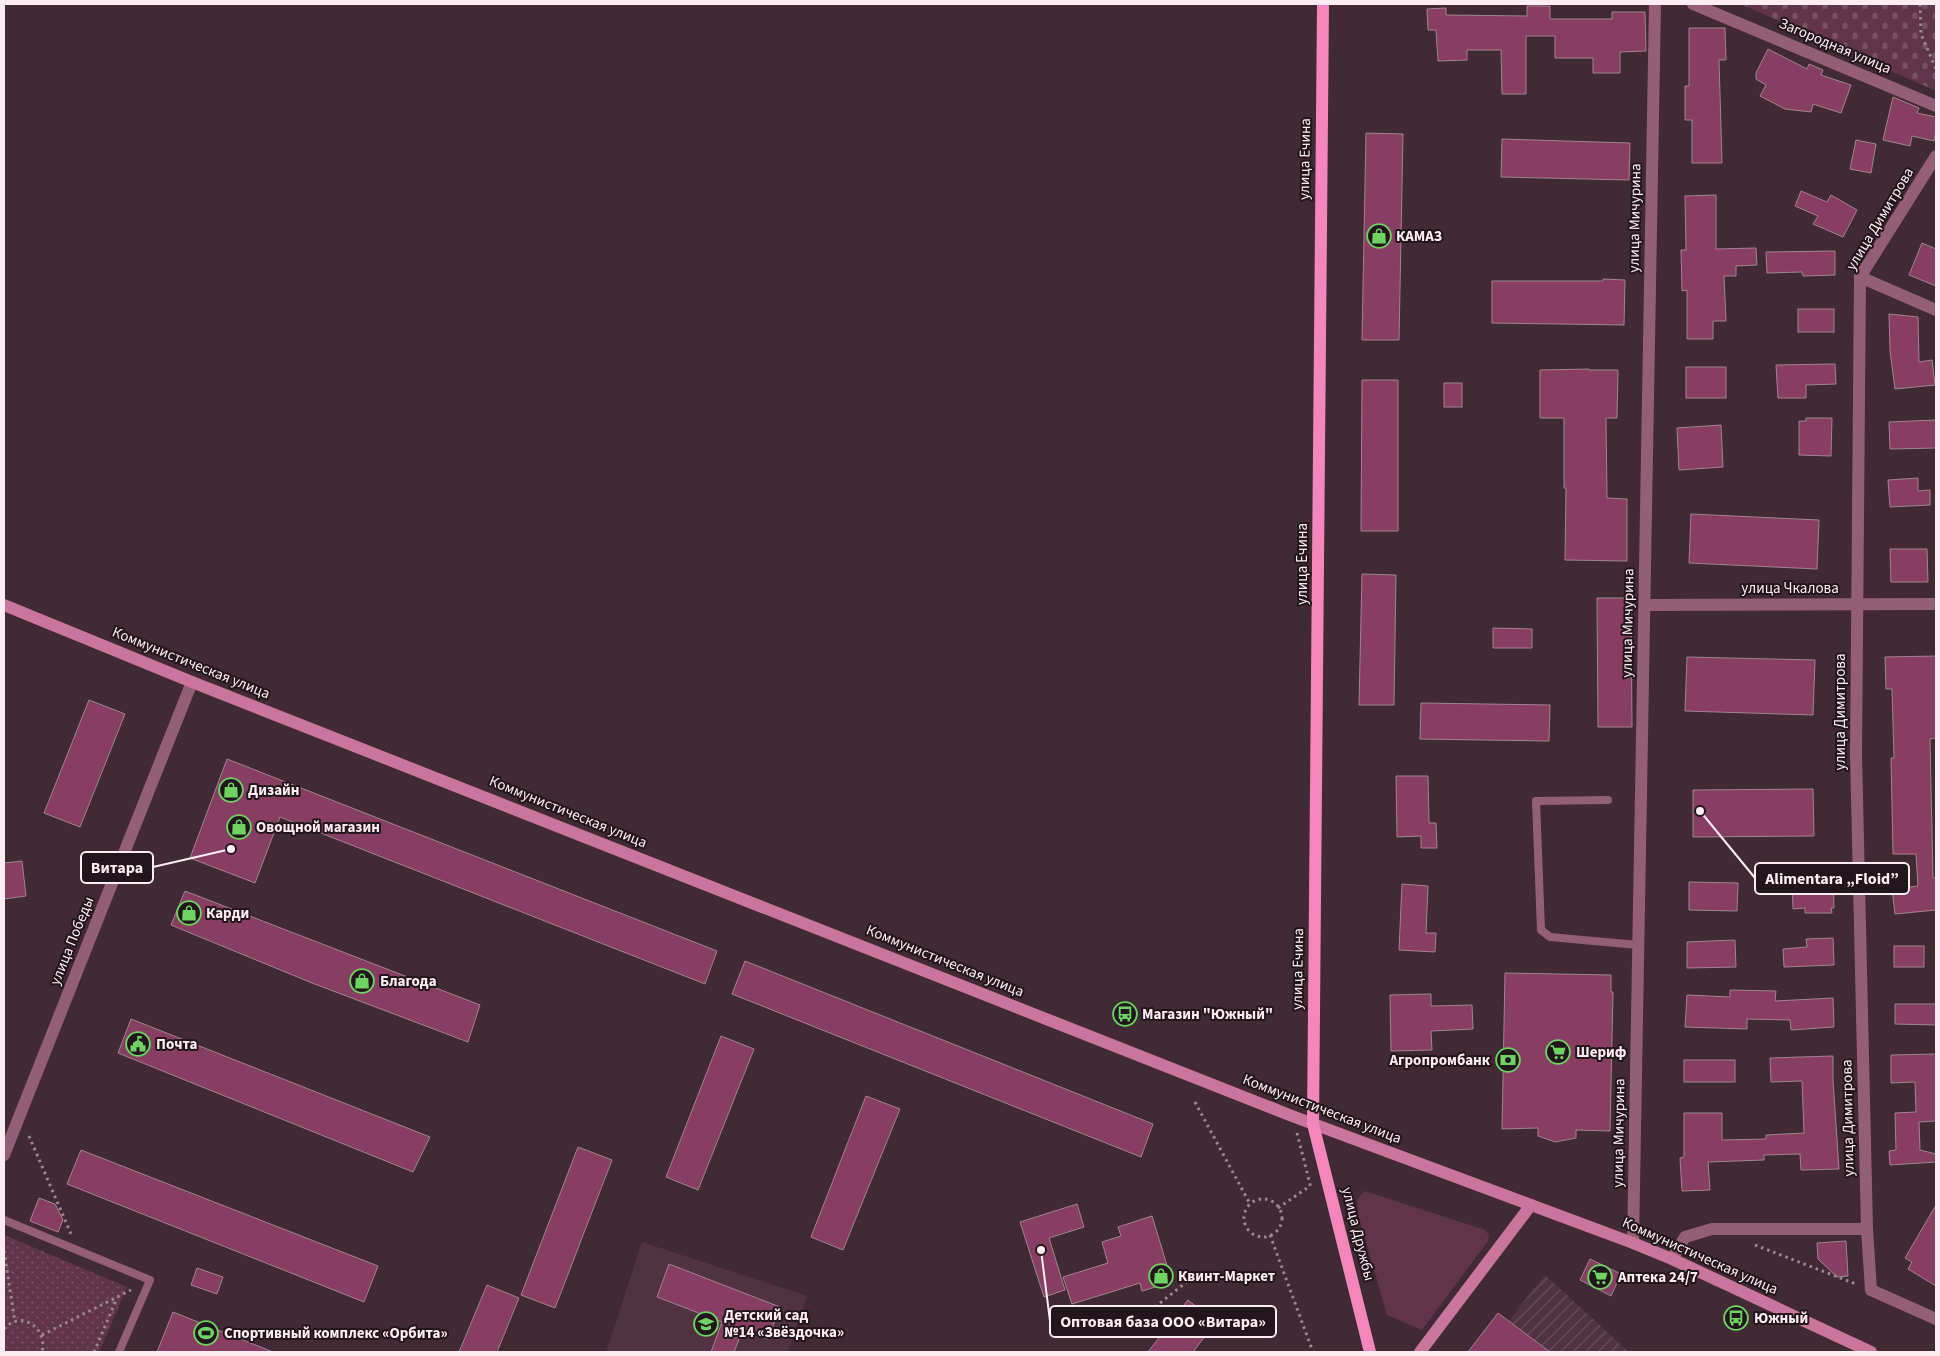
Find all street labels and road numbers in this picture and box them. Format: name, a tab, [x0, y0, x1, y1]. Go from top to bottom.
street label: Загородная улица	[1776, 13, 1894, 79]
street label: улица Ечина	[1294, 118, 1316, 200]
street label: улица Мичурина	[1624, 163, 1646, 273]
street label: улица Димитрова	[1841, 163, 1919, 275]
street label: улица Ечина	[1292, 523, 1313, 605]
street label: улица Мичурина	[1617, 568, 1639, 678]
street label: улица Чкалова	[1741, 578, 1839, 599]
street label: Коммунистическая улица	[109, 622, 273, 704]
street label: улица Димитрова	[1830, 654, 1851, 770]
street label: Коммунистическая улица	[486, 771, 650, 853]
street label: улица Победы	[45, 894, 99, 988]
street label: Коммунистическая улица	[863, 920, 1027, 1002]
street label: улица Ечина	[1287, 928, 1309, 1010]
street label: улица Димитрова	[1836, 1059, 1860, 1177]
street label: Коммунистическая улица	[1240, 1069, 1404, 1149]
street label: улица Мичурина	[1608, 1078, 1630, 1188]
street label: улица Дружбы	[1336, 1185, 1380, 1283]
street label: Коммунистическая улица	[1619, 1212, 1781, 1300]

